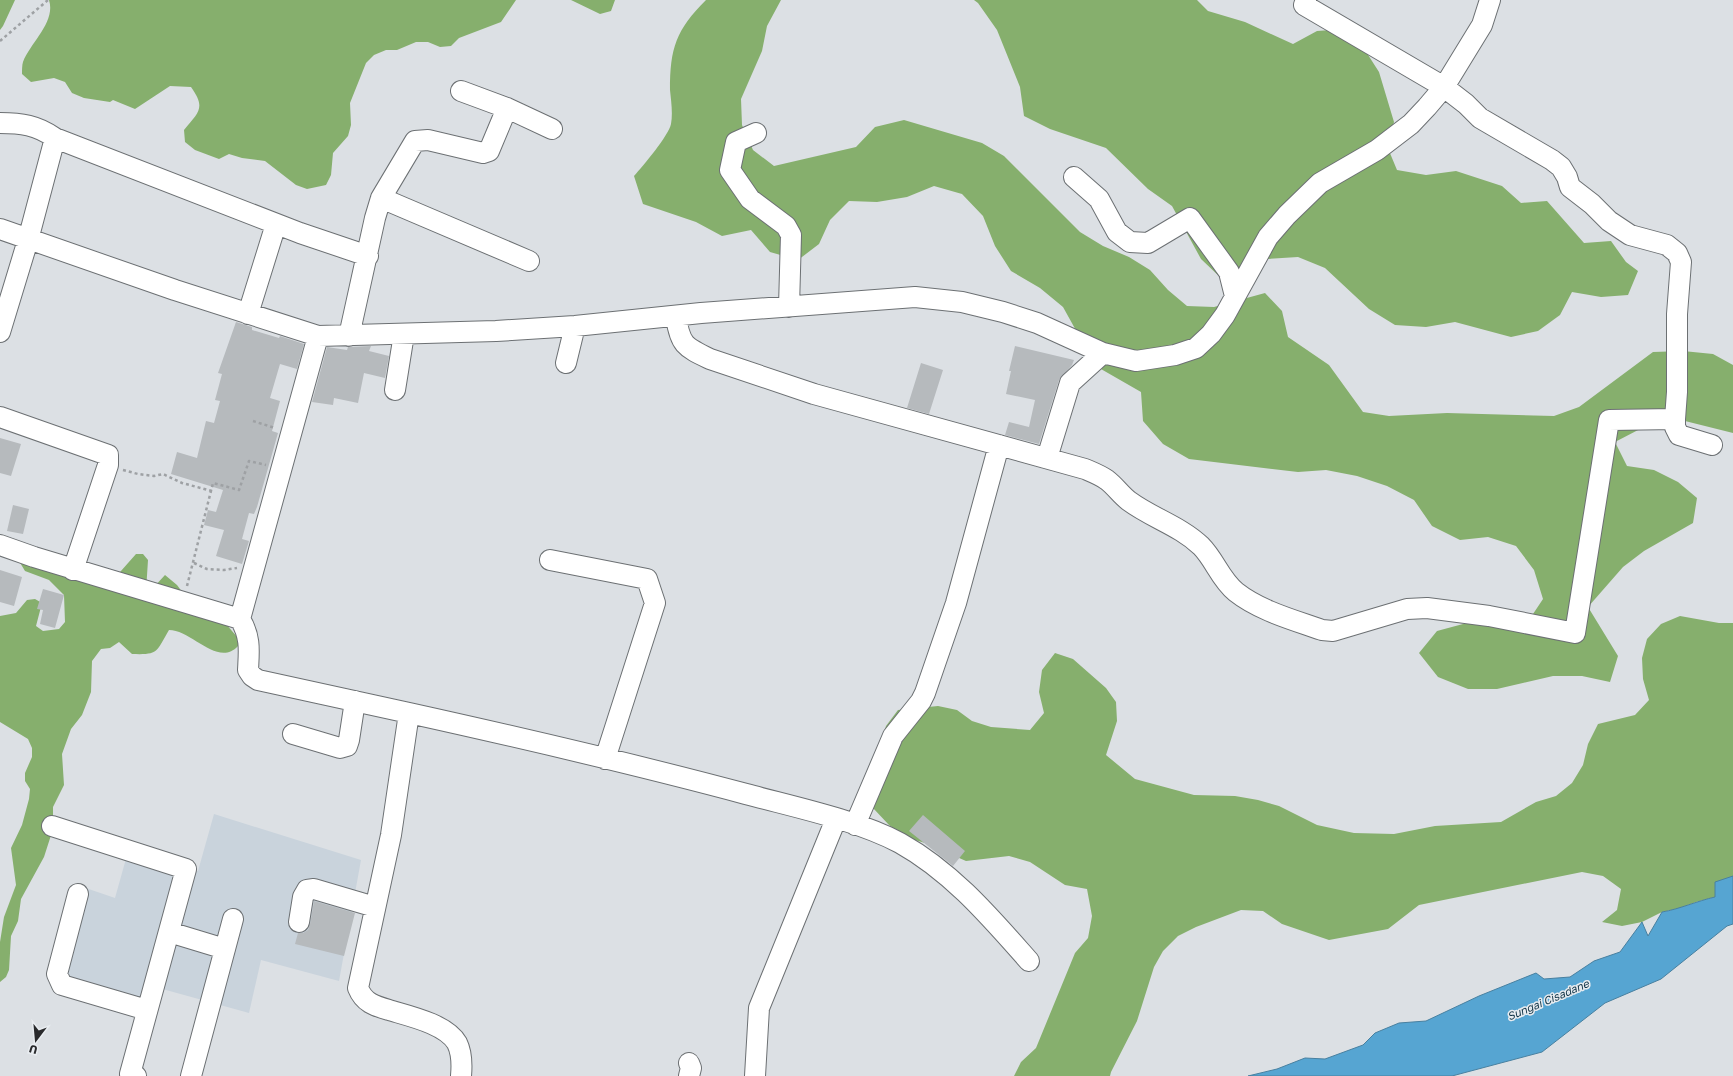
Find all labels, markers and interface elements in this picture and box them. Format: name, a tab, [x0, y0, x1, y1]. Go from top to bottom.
water label: Sungai Cisadane	[1505, 976, 1593, 1024]
north arrow	[16, 1020, 56, 1060]
text: U	[27, 1043, 39, 1057]

